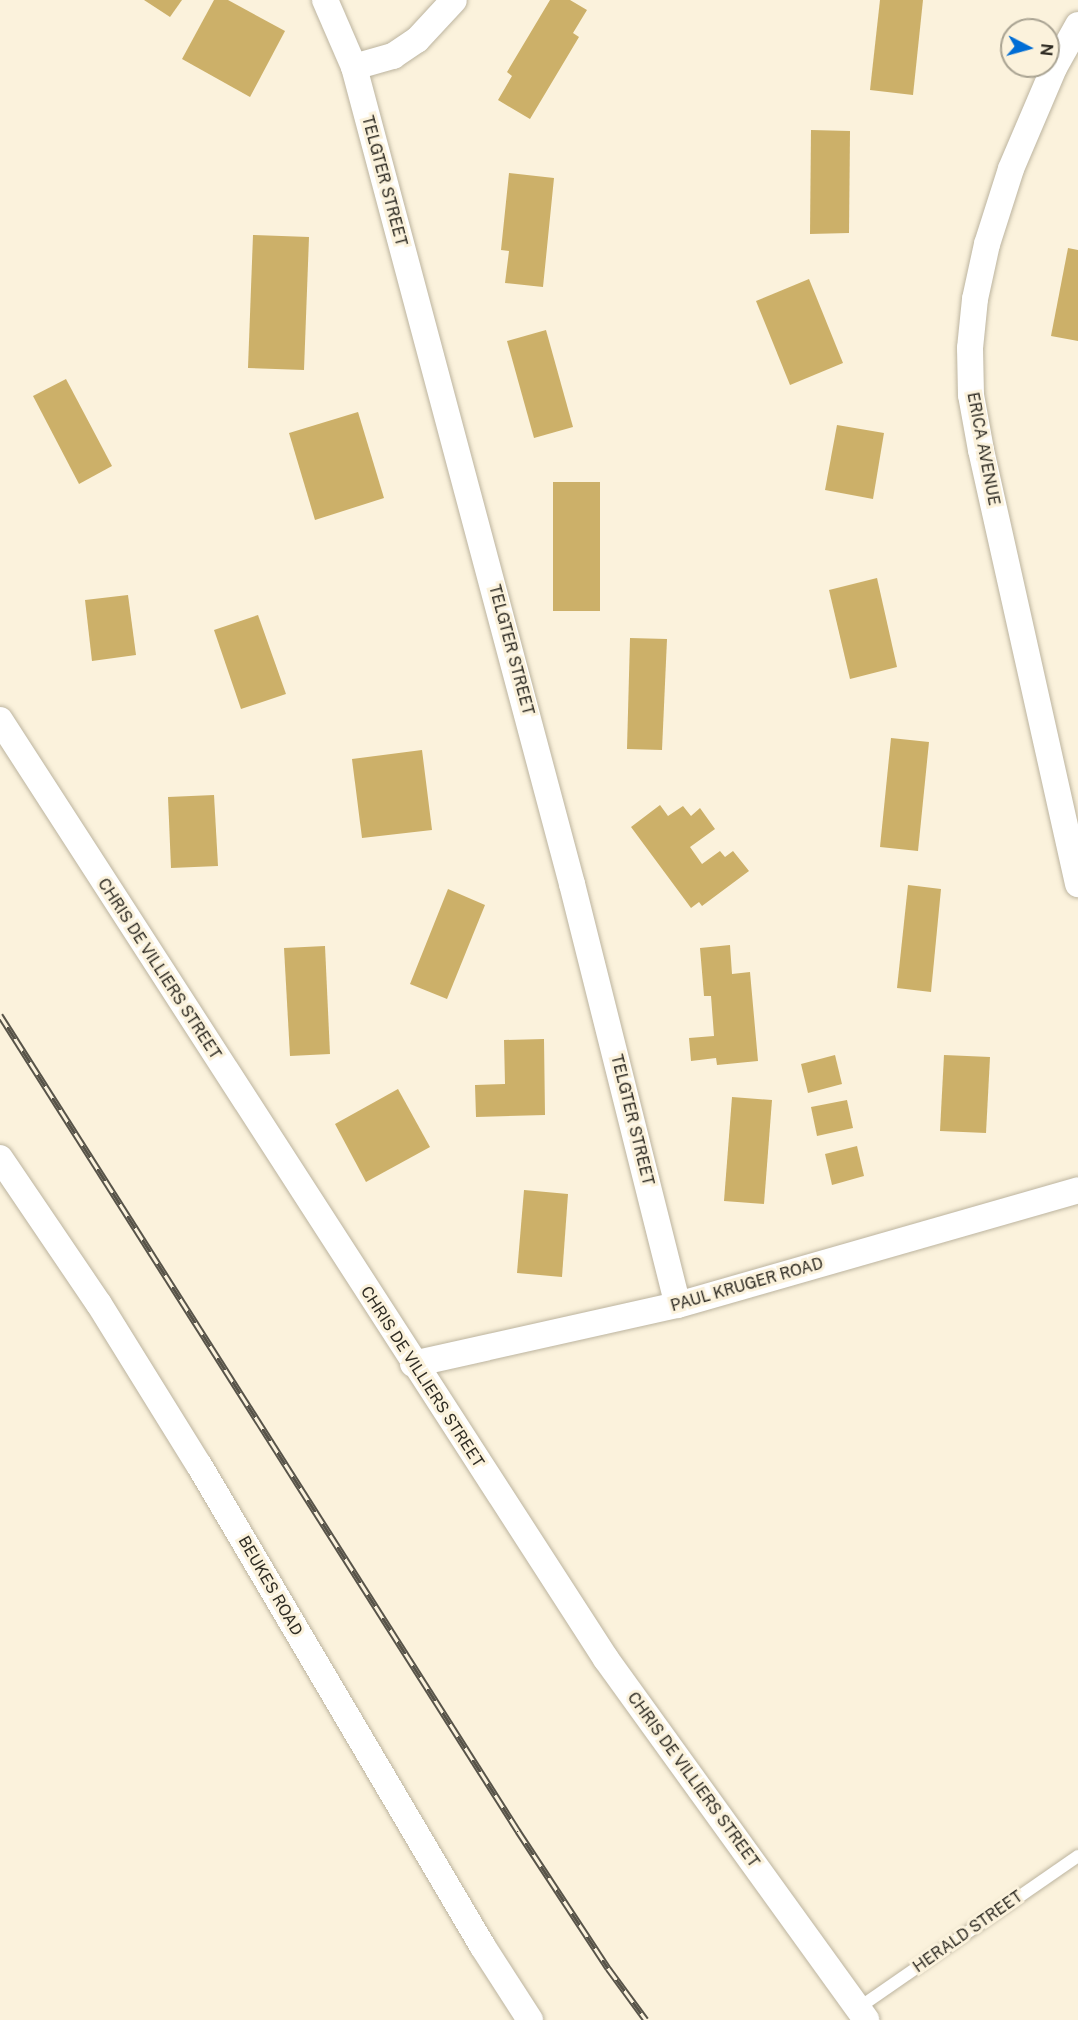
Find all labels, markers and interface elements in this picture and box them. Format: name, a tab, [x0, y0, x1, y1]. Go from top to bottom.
north arrow	[1000, 18, 1060, 78]
text: N	[1036, 43, 1057, 57]
street label: TELGTER STREET	[357, 114, 411, 248]
street label: ERICA AVENUE	[963, 391, 1003, 507]
street label: TELGTER STREET	[484, 583, 538, 717]
street label: CHRIS DE VILLIERS STREET	[93, 875, 225, 1063]
street label: TELGTER STREET	[606, 1053, 658, 1187]
street label: PAUL KRUGER ROAD	[669, 1254, 825, 1316]
street label: CHRIS DE VILLIERS STREET	[356, 1283, 488, 1471]
street label: BEUKES ROAD	[234, 1533, 306, 1639]
street label: CHRIS DE VILLIERS STREET	[623, 1689, 763, 1871]
street label: HERALD STREET	[910, 1887, 1026, 1977]

